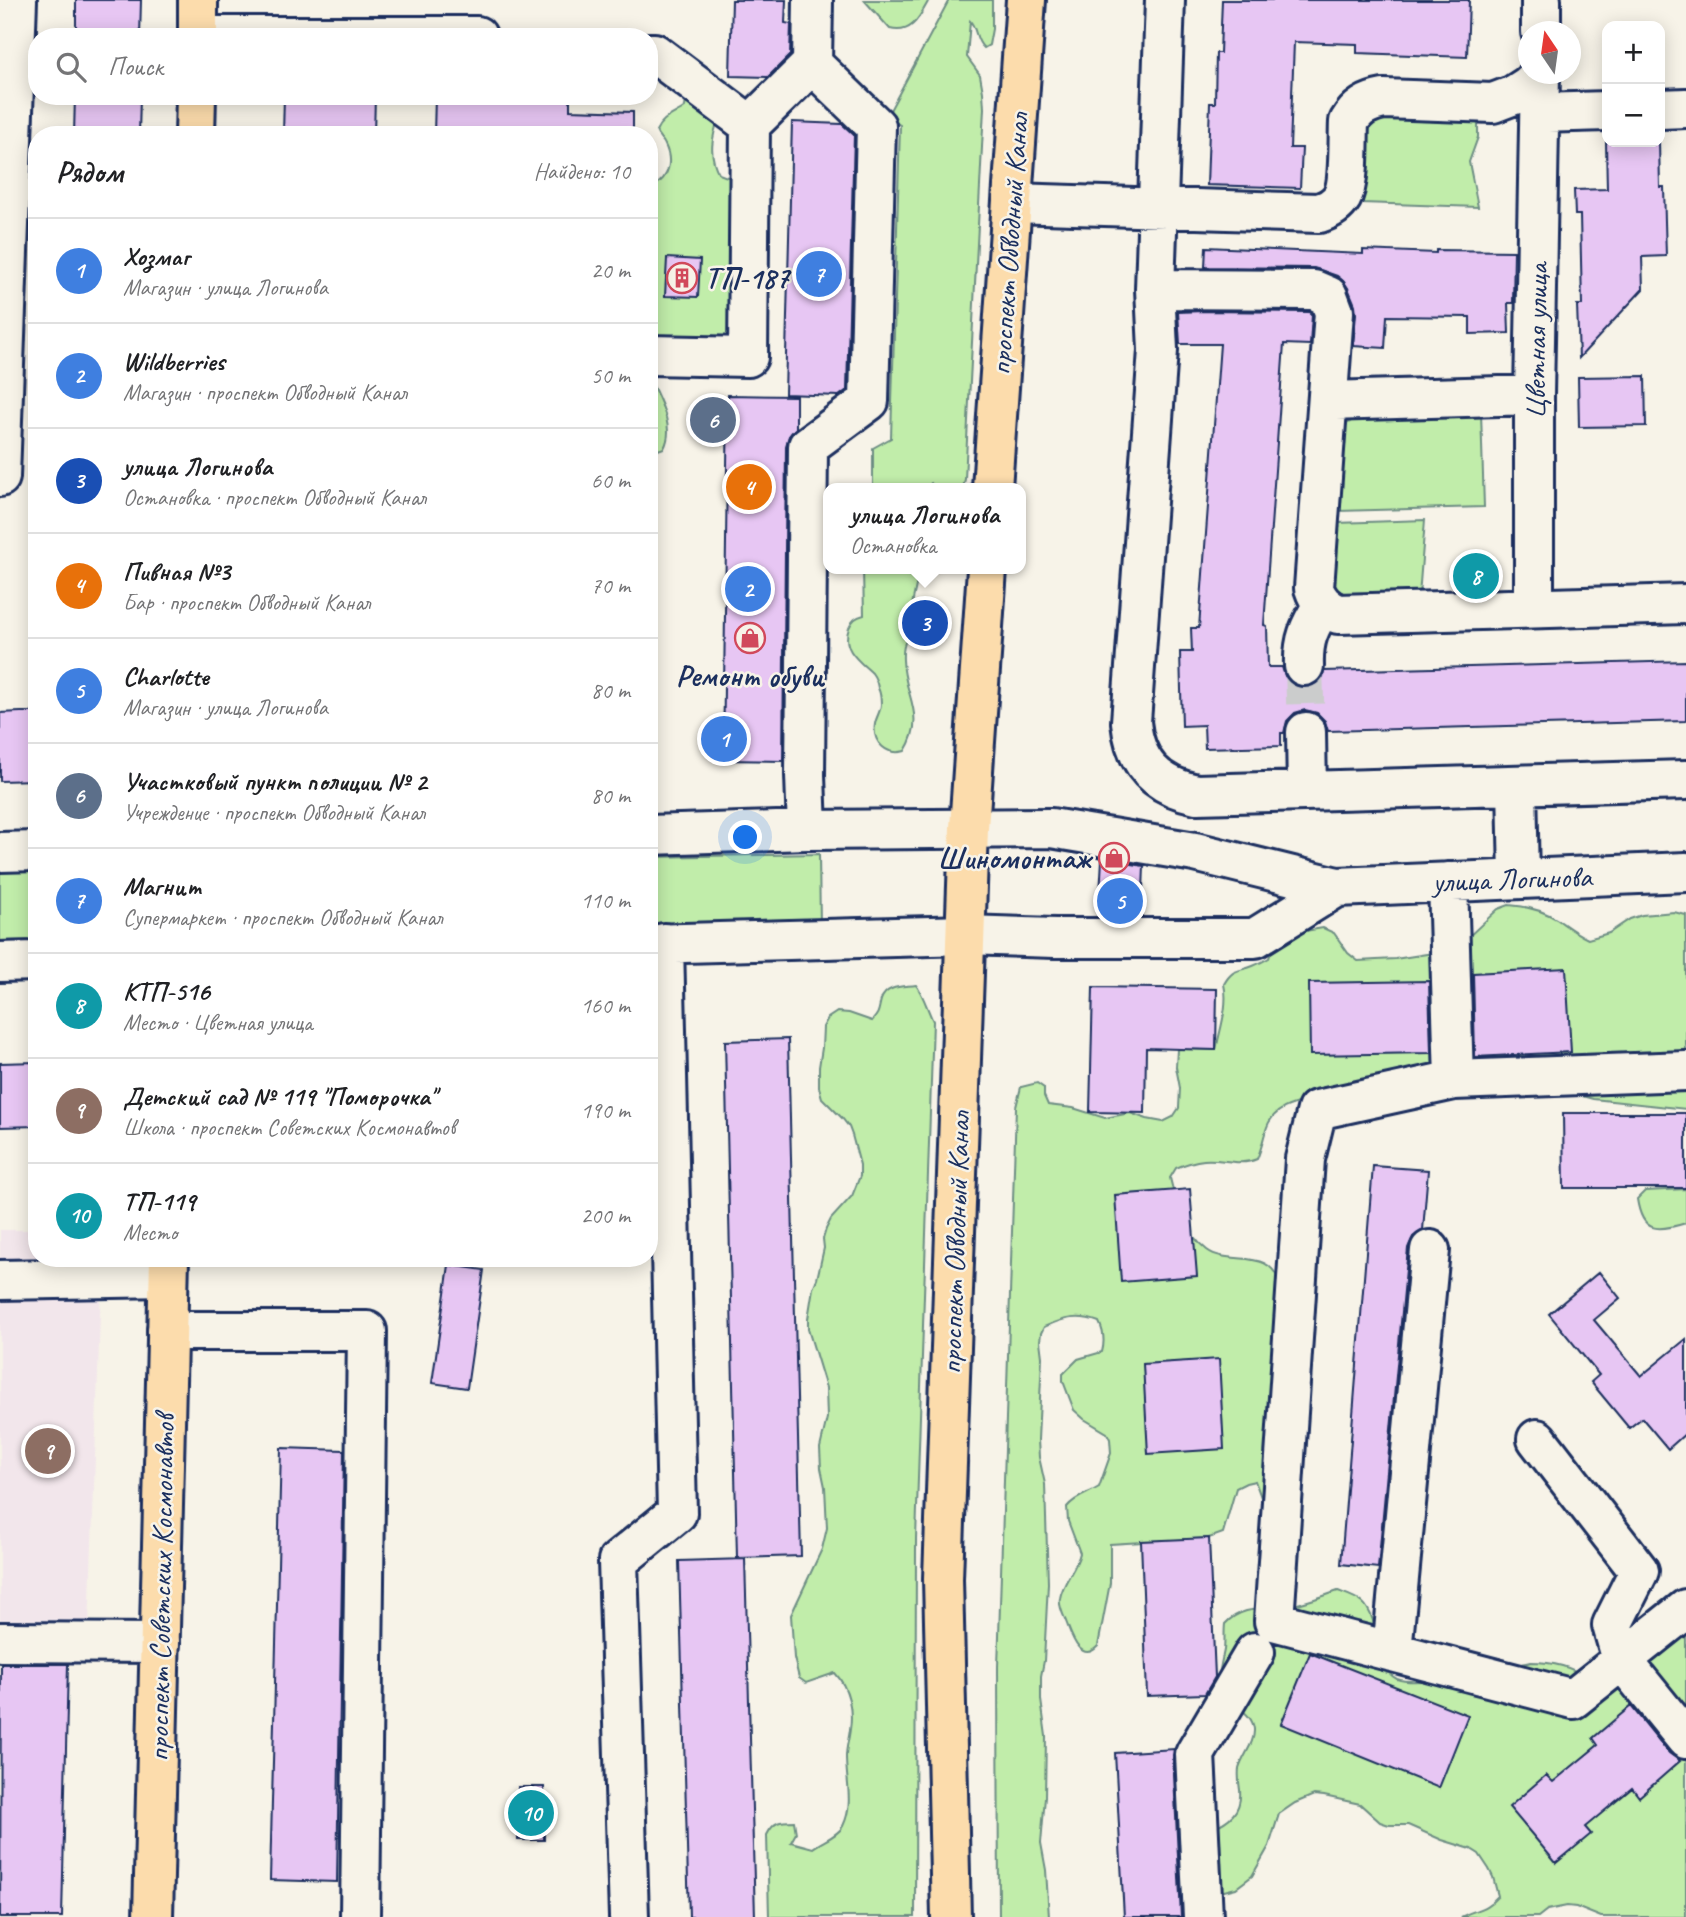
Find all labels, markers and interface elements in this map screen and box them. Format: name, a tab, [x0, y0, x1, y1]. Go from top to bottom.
north arrow	[1518, 21, 1581, 84]
map controls	[1602, 21, 1665, 147]
button: +	[1602, 21, 1665, 84]
search box	[28, 28, 658, 105]
icon: search	[52, 48, 90, 86]
text: Поиск	[108, 50, 163, 83]
button: −	[1602, 84, 1665, 147]
street label: проспект Обводный Канал	[981, 110, 1037, 376]
text: Рядом	[56, 153, 123, 191]
text: Найдено: 10	[534, 157, 630, 186]
text: Хозмаг	[123, 240, 189, 273]
pin: 7	[796, 248, 842, 300]
text: 1	[74, 256, 84, 285]
text: 20 m	[591, 256, 630, 285]
place label: ТП-187	[705, 259, 792, 297]
street label: Цветная улица	[1516, 260, 1556, 419]
building icon: ТП-187	[665, 261, 699, 295]
text: Магазин · улица Логинова	[123, 273, 328, 302]
text: Wildberries	[123, 345, 225, 378]
text: 2	[74, 361, 84, 390]
text: 50 m	[591, 361, 630, 390]
text: Магазин · проспект Обводный Канал	[123, 378, 407, 407]
pin: 6	[690, 394, 736, 446]
text: улица Логинова	[123, 450, 272, 483]
pin: 4	[726, 461, 772, 513]
text: 3	[74, 466, 84, 495]
text: 60 m	[591, 466, 630, 495]
text: Остановка · проспект Обводный Канал	[123, 483, 426, 512]
popup	[823, 483, 1026, 574]
text: улица Логинова	[850, 498, 999, 531]
text: Остановка	[850, 531, 936, 560]
pin: 8	[1453, 550, 1499, 602]
text: Пивная №3	[123, 555, 230, 588]
pin: 2	[725, 563, 771, 615]
text: 4	[74, 571, 84, 600]
text: 70 m	[591, 571, 630, 600]
text: Бар · проспект Обводный Канал	[123, 588, 370, 617]
pin: 3	[902, 597, 948, 649]
shop icon: Ремонт обуви	[733, 621, 767, 655]
place label: Ремонт обуви	[676, 657, 825, 695]
text: Charlotte	[123, 660, 209, 693]
text: 5	[74, 676, 84, 705]
text: 80 m	[591, 676, 630, 705]
text: Магазин · улица Логинова	[123, 693, 328, 722]
pin: 1	[701, 713, 747, 765]
text: Участковый пункт полиции № 2	[123, 765, 427, 798]
text: 6	[74, 781, 84, 810]
text: 80 m	[591, 781, 630, 810]
text: Учреждение · проспект Обводный Канал	[123, 798, 425, 827]
your location	[728, 820, 762, 854]
place label: Шиномонтаж	[938, 839, 1094, 877]
shop icon: Шиномонтаж	[1097, 841, 1131, 875]
street label: улица Логинова	[1430, 857, 1594, 901]
text: Магнит	[123, 870, 202, 903]
pin: 5	[1097, 875, 1143, 927]
text: 7	[74, 886, 84, 915]
text: 110 m	[581, 886, 630, 915]
text: Супермаркет · проспект Обводный Канал	[123, 903, 442, 932]
text: КТП-516	[123, 975, 210, 1008]
text: 8	[74, 991, 84, 1020]
text: 160 m	[581, 991, 630, 1020]
text: Место · Цветная улица	[123, 1008, 312, 1037]
text: Детский сад № 119 "Поморочка"	[123, 1080, 436, 1113]
text: 9	[74, 1096, 84, 1125]
text: 190 m	[581, 1096, 630, 1125]
street label: проспект Обводный Канал	[931, 1109, 979, 1375]
text: Школа · проспект Советских Космонавтов	[123, 1113, 455, 1142]
text: ТП-119	[123, 1185, 195, 1218]
text: 10	[69, 1201, 89, 1230]
text: 200 m	[581, 1201, 630, 1230]
text: Место	[123, 1218, 177, 1247]
street label: проспект Советских Космонавтов	[139, 1409, 183, 1762]
pin: 9	[25, 1425, 71, 1477]
pin: 10	[508, 1787, 554, 1839]

